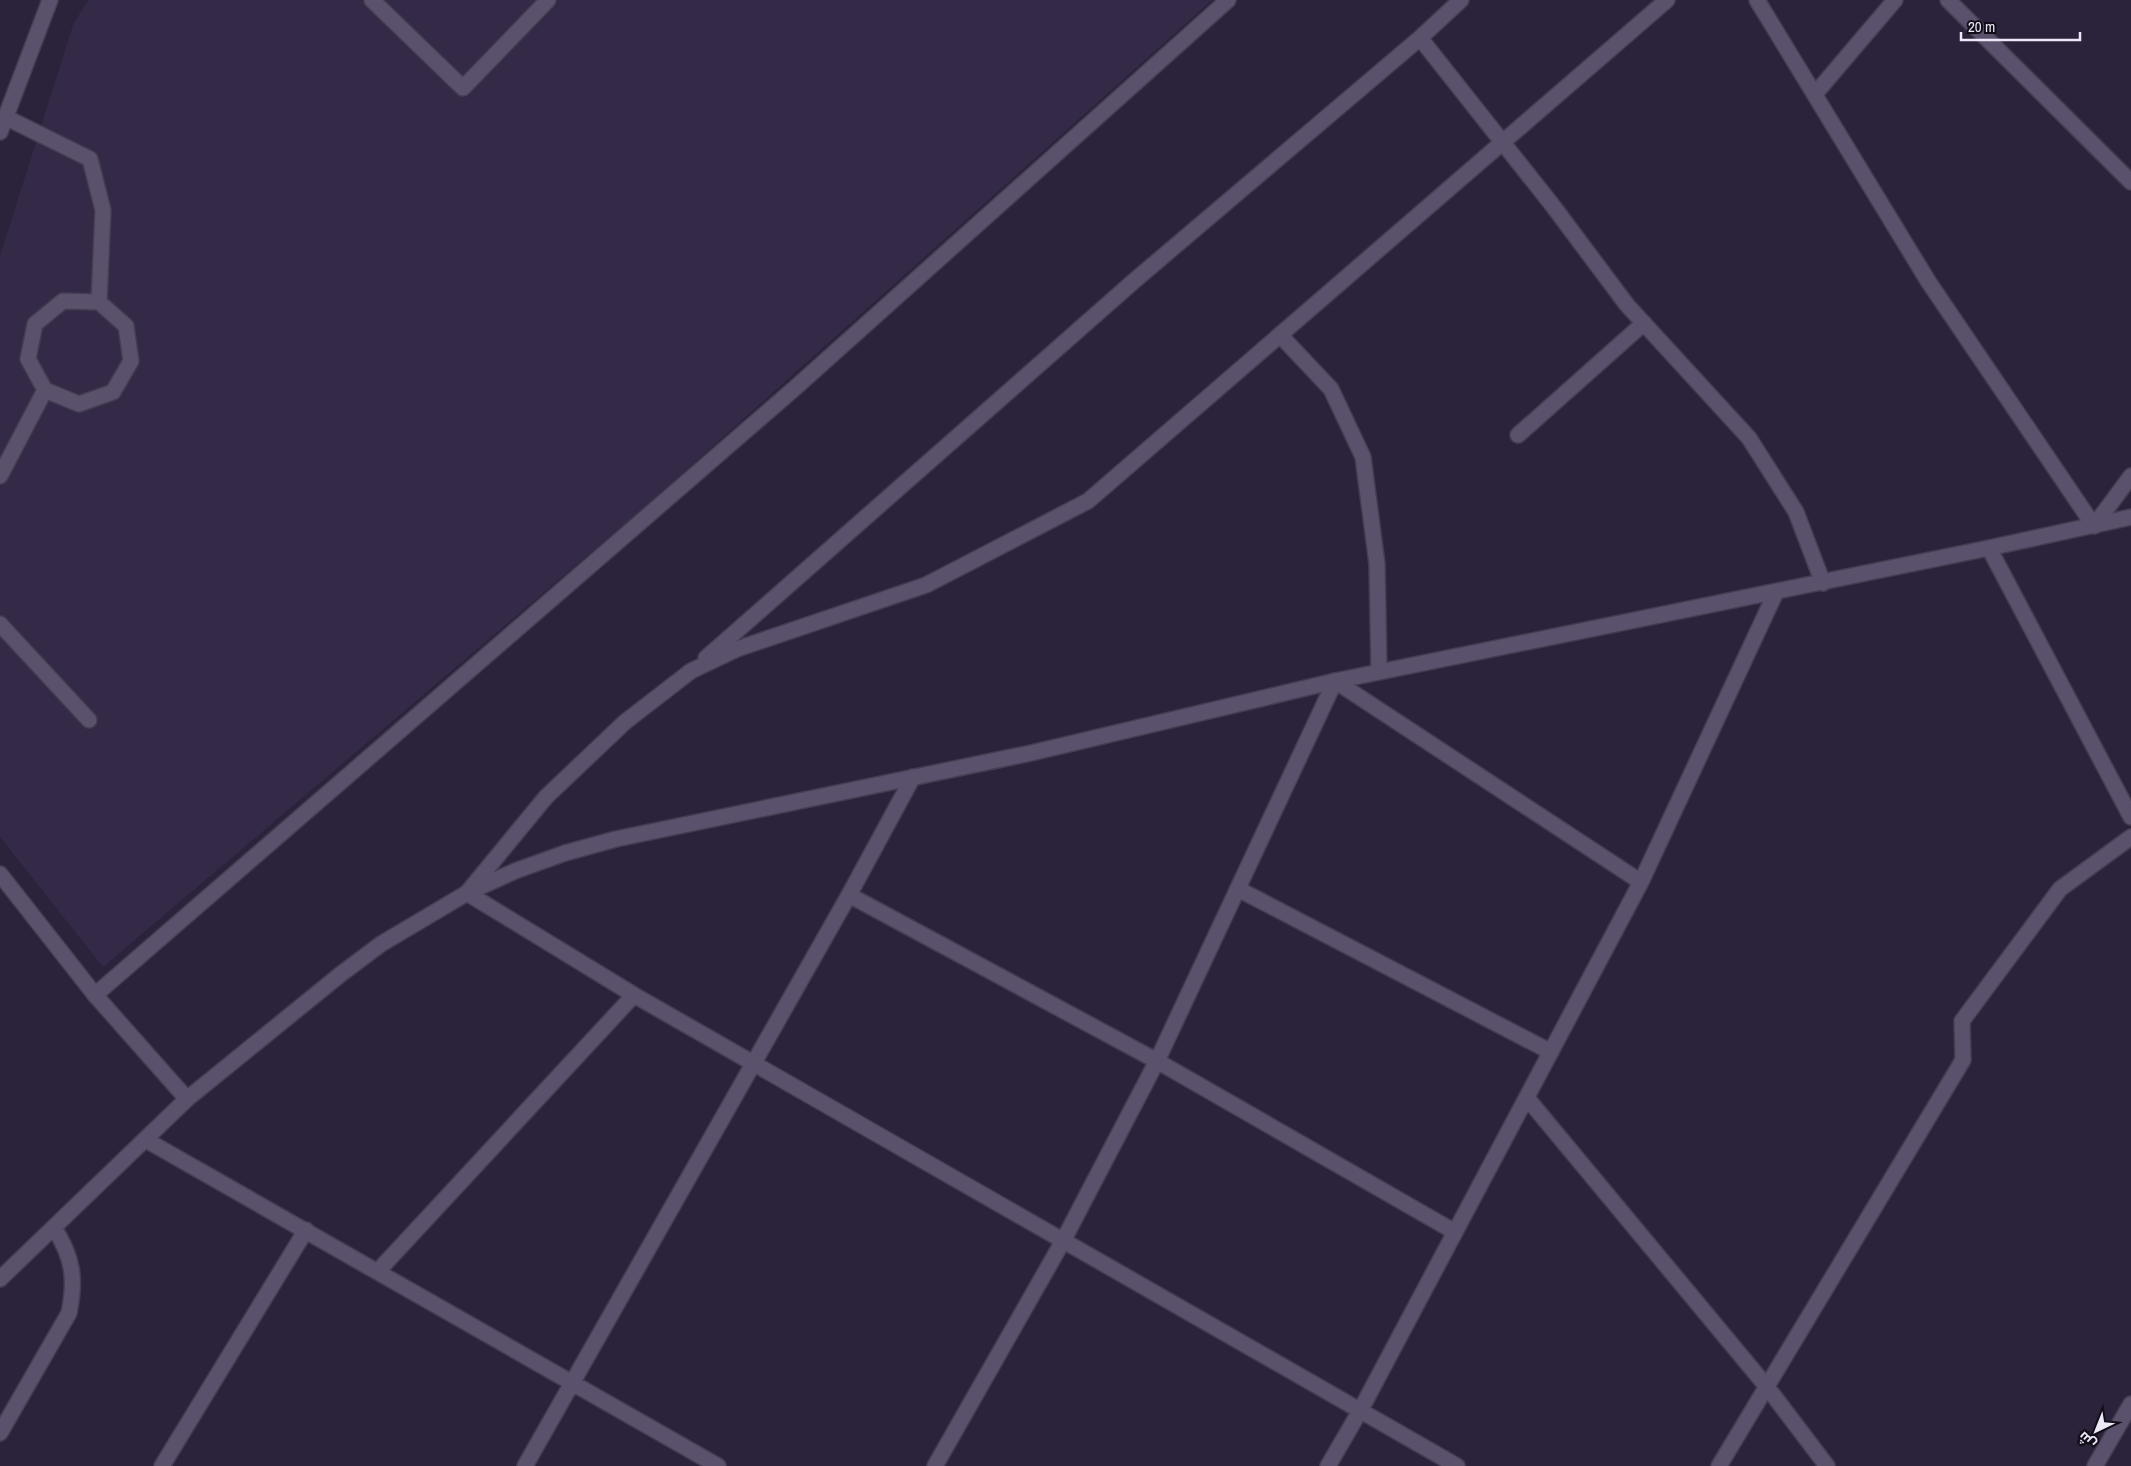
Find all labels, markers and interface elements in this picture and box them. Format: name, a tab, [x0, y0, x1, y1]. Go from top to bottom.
scale bar	[1961, 10, 2080, 42]
text: 20 m	[1968, 16, 1995, 37]
north arrow	[2071, 1406, 2121, 1456]
text: ش	[2074, 1428, 2100, 1453]

